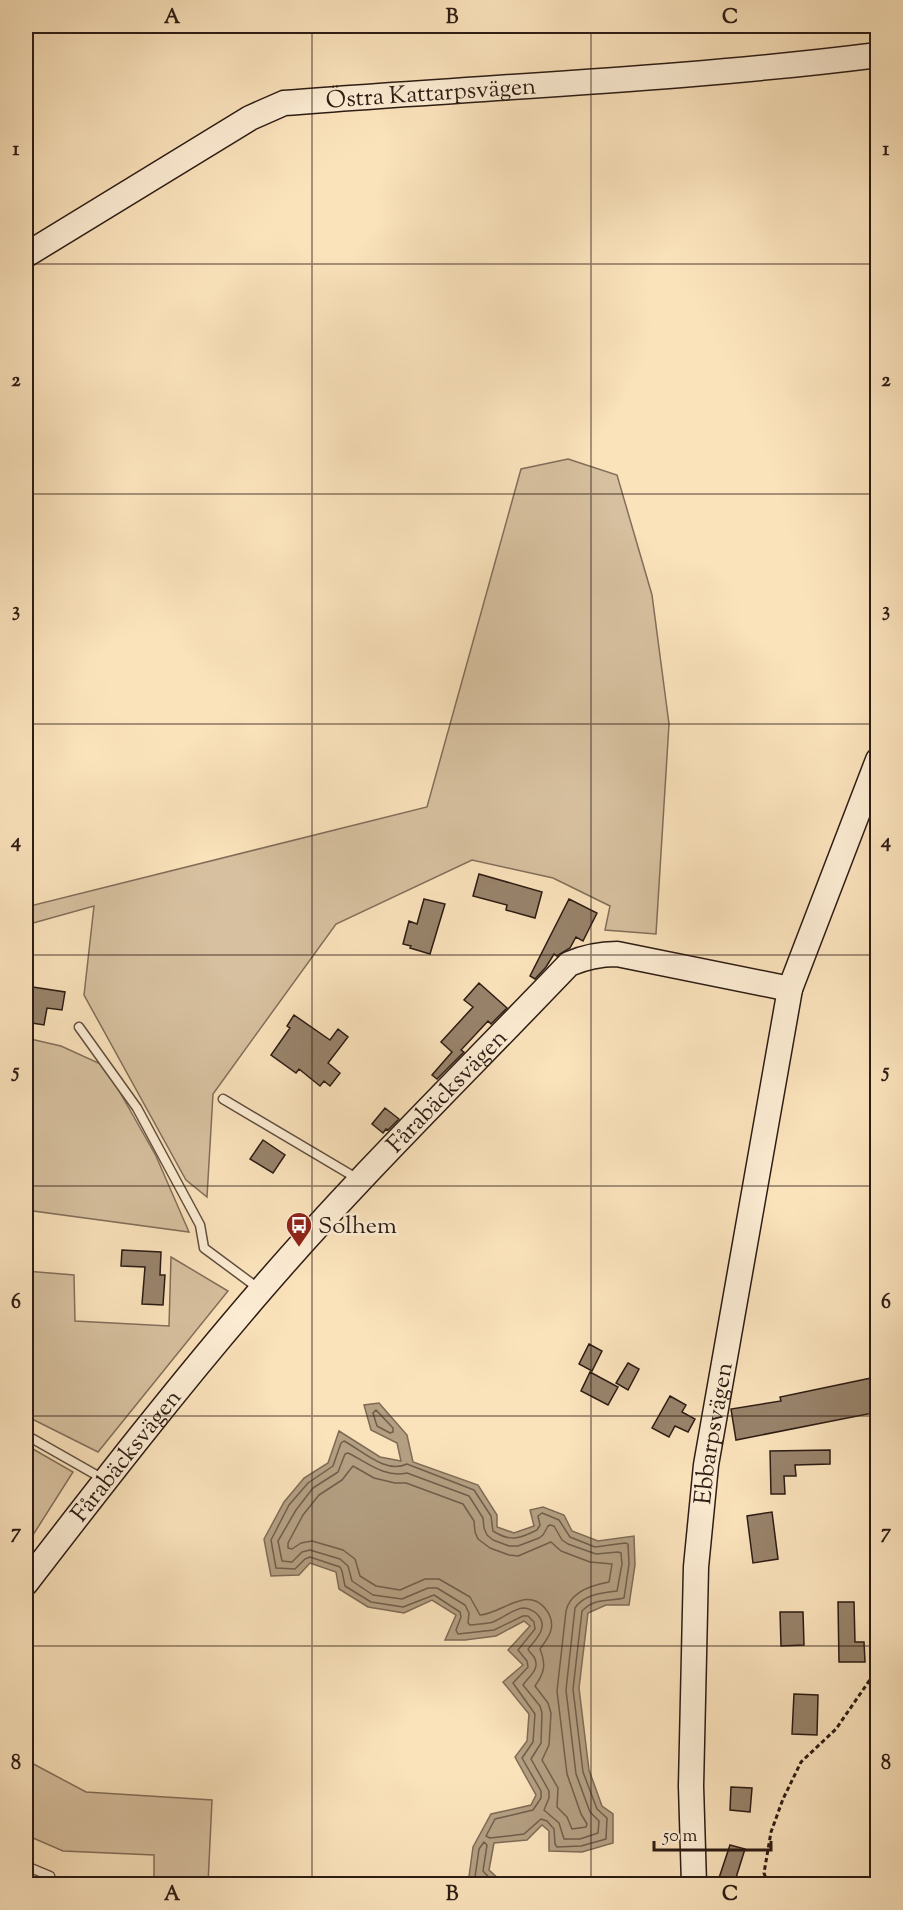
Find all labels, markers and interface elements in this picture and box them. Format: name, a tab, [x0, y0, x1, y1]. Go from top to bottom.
text: A	[164, 4, 181, 33]
text: B	[446, 4, 459, 33]
text: C	[722, 4, 738, 33]
street label: Östra Kattarpsvägen	[325, 70, 537, 119]
text: 1	[13, 136, 20, 165]
text: 1	[883, 136, 890, 165]
text: 2	[11, 367, 21, 396]
text: 2	[881, 367, 891, 396]
text: 3	[12, 597, 20, 626]
text: 3	[882, 597, 890, 626]
text: 4	[10, 828, 21, 857]
text: 4	[880, 828, 891, 857]
street label: Fårabäcksvägen	[380, 1022, 516, 1162]
text: 5	[11, 1058, 20, 1087]
text: 5	[881, 1058, 890, 1087]
bus stop icon: Solhem	[284, 1210, 314, 1248]
place label: Solhem	[318, 1210, 397, 1244]
text: 6	[11, 1289, 21, 1318]
text: 6	[881, 1289, 891, 1318]
street label: Ebbarpsvägen	[687, 1360, 743, 1506]
street label: Fårabäcksvägen	[64, 1383, 190, 1530]
text: 7	[11, 1519, 22, 1548]
text: 7	[881, 1519, 892, 1548]
text: 8	[11, 1750, 21, 1779]
text: 8	[881, 1750, 891, 1779]
scale bar	[654, 1814, 771, 1852]
text: 50 m	[662, 1824, 698, 1850]
text: A	[164, 1881, 181, 1910]
text: B	[446, 1881, 459, 1910]
text: C	[722, 1881, 738, 1910]

